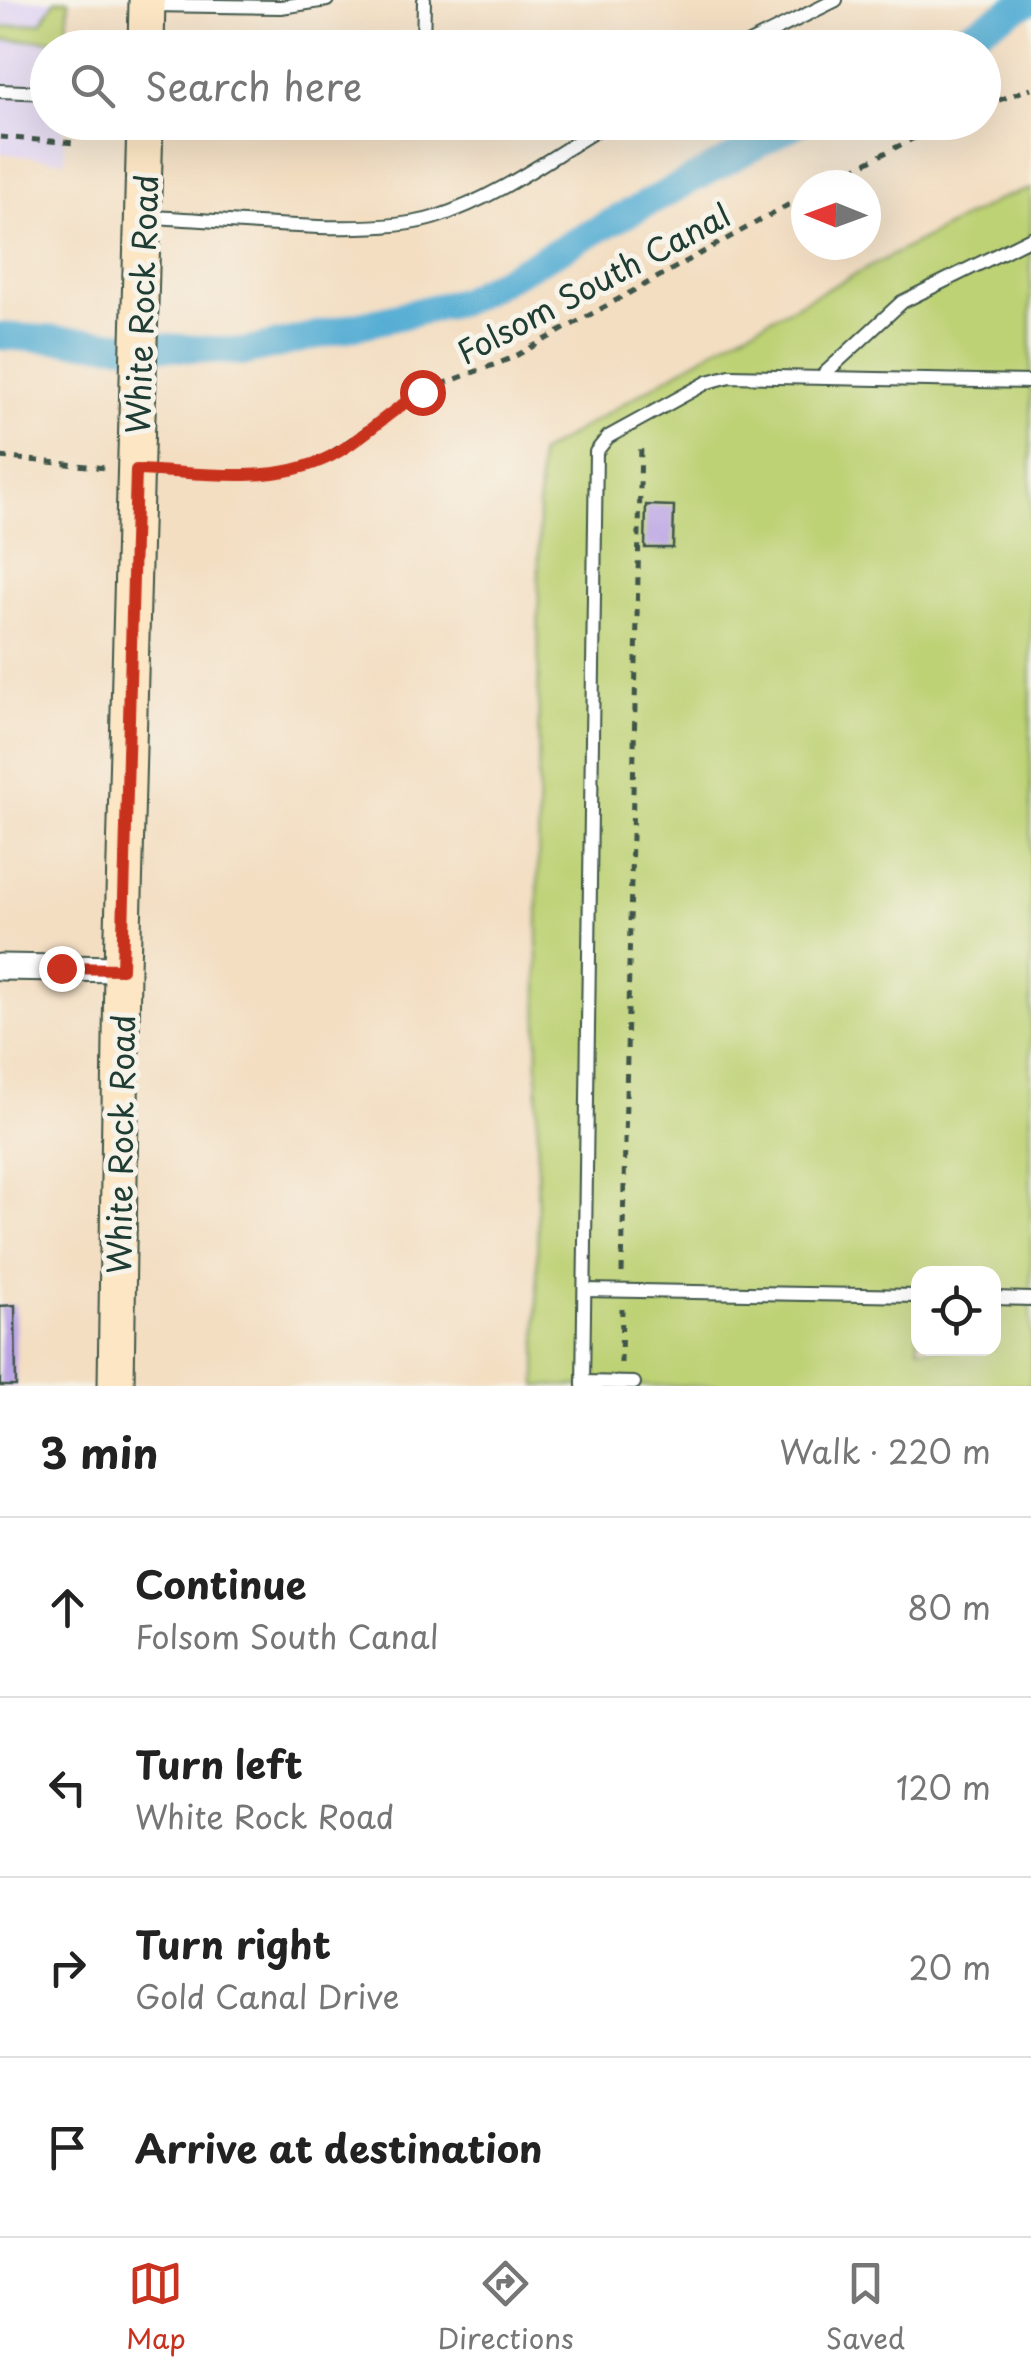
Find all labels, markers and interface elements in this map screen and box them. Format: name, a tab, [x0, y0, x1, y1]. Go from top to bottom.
search box	[30, 30, 1001, 140]
text: Search here	[145, 57, 362, 114]
icon: search	[65, 58, 120, 113]
north arrow	[791, 170, 881, 260]
street label: White Rock Road	[112, 174, 170, 434]
street label: Folsom South Canal	[448, 191, 738, 375]
route start	[400, 370, 446, 416]
route end	[39, 946, 85, 992]
street label: White Rock Road	[94, 1014, 146, 1274]
map controls	[911, 1266, 1001, 1356]
button: locate	[911, 1266, 1001, 1356]
text: 3 min	[40, 1420, 158, 1483]
text: Walk · 220 m	[779, 1427, 991, 1475]
text: Continue	[135, 1555, 306, 1612]
icon: ahead	[40, 1580, 95, 1635]
text: 80 m	[907, 1583, 991, 1631]
text: Folsom South Canal	[135, 1612, 439, 1660]
text: Turn left	[135, 1735, 303, 1792]
icon: left	[40, 1760, 95, 1815]
text: 120 m	[896, 1763, 991, 1811]
text: White Rock Road	[135, 1792, 394, 1840]
text: Turn right	[135, 1915, 331, 1972]
icon: right	[40, 1940, 95, 1995]
text: 20 m	[909, 1943, 991, 1991]
text: Gold Canal Drive	[135, 1972, 399, 2020]
text: Arrive at destination	[135, 2119, 543, 2176]
icon: arrive	[40, 2120, 95, 2175]
tab: Map	[126, 2256, 186, 2359]
tab: Directions	[438, 2256, 574, 2359]
tab: Saved	[826, 2256, 905, 2359]

